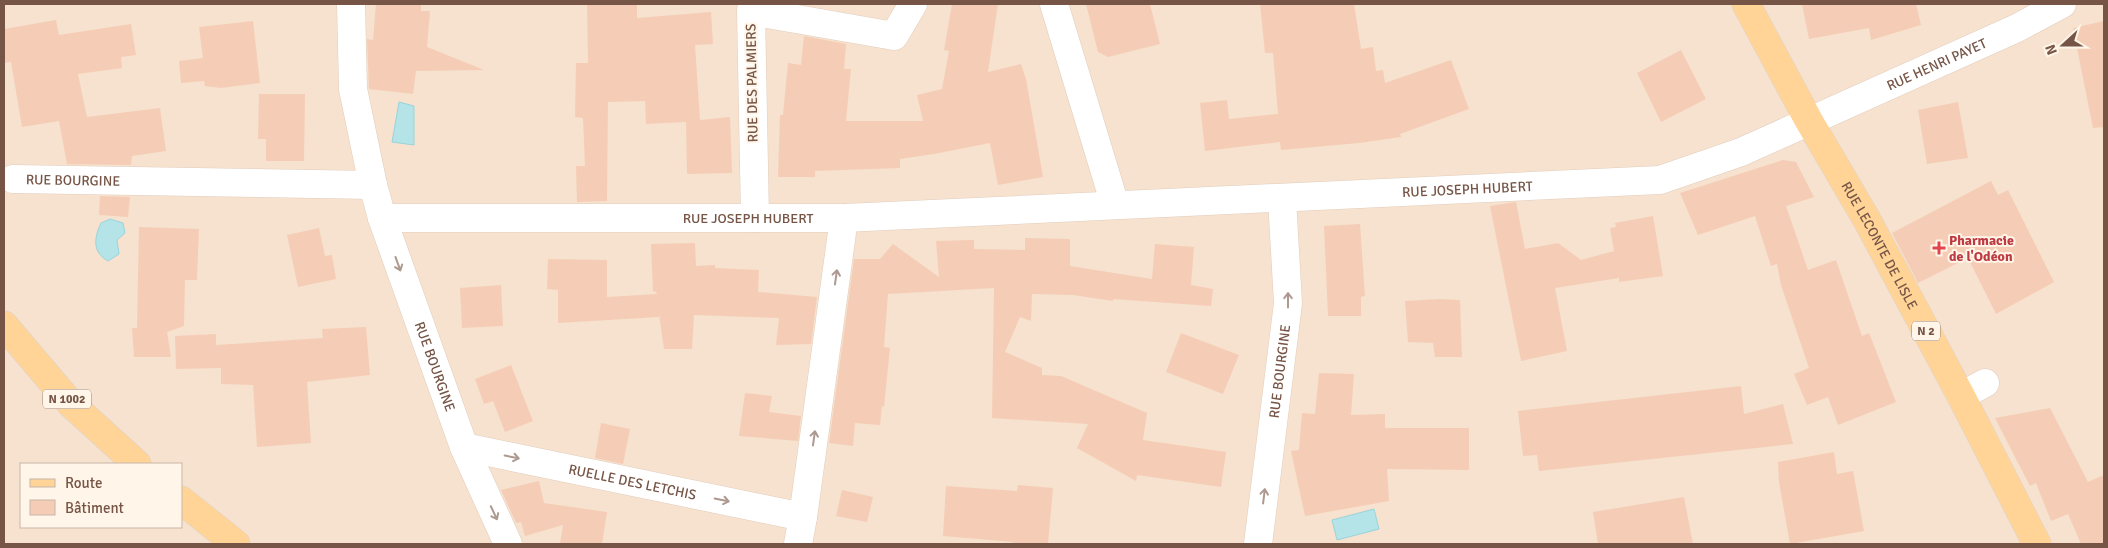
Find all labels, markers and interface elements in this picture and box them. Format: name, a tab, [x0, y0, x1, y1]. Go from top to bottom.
north arrow	[2038, 20, 2088, 70]
street label: RUE DES PALMIERS	[742, 23, 762, 143]
street label: RUE HENRI PAYET	[1884, 34, 1989, 94]
text: N	[2042, 42, 2061, 57]
street label: RUE BOURGINE	[26, 171, 120, 189]
street label: RUE JOSEPH HUBERT	[1402, 177, 1533, 201]
street label: RUE LECONTE DE LISLE	[1838, 179, 1922, 312]
street label: RUE JOSEPH HUBERT	[683, 210, 813, 227]
place label: Pharmacie de l'Odéon	[1949, 232, 2014, 265]
marker: Pharmacie de l'Odéon	[1933, 242, 1945, 254]
one-way arrow	[394, 256, 403, 271]
one-way arrow	[831, 270, 841, 286]
one-way arrow	[1283, 292, 1293, 308]
street label: RUE BOURGINE	[411, 319, 459, 414]
road number: N 2	[1912, 322, 1940, 341]
street label: RUE BOURGINE	[1265, 323, 1294, 419]
road number: N 1002	[43, 389, 91, 408]
one-way arrow	[809, 431, 819, 447]
one-way arrow	[503, 453, 519, 462]
street label: RUELLE DES LETCHIS	[567, 460, 698, 503]
legend	[20, 463, 182, 528]
text: Route	[65, 474, 102, 492]
one-way arrow	[1259, 488, 1269, 504]
one-way arrow	[714, 496, 730, 506]
text: Bâtiment	[65, 499, 124, 517]
one-way arrow	[490, 506, 500, 521]

